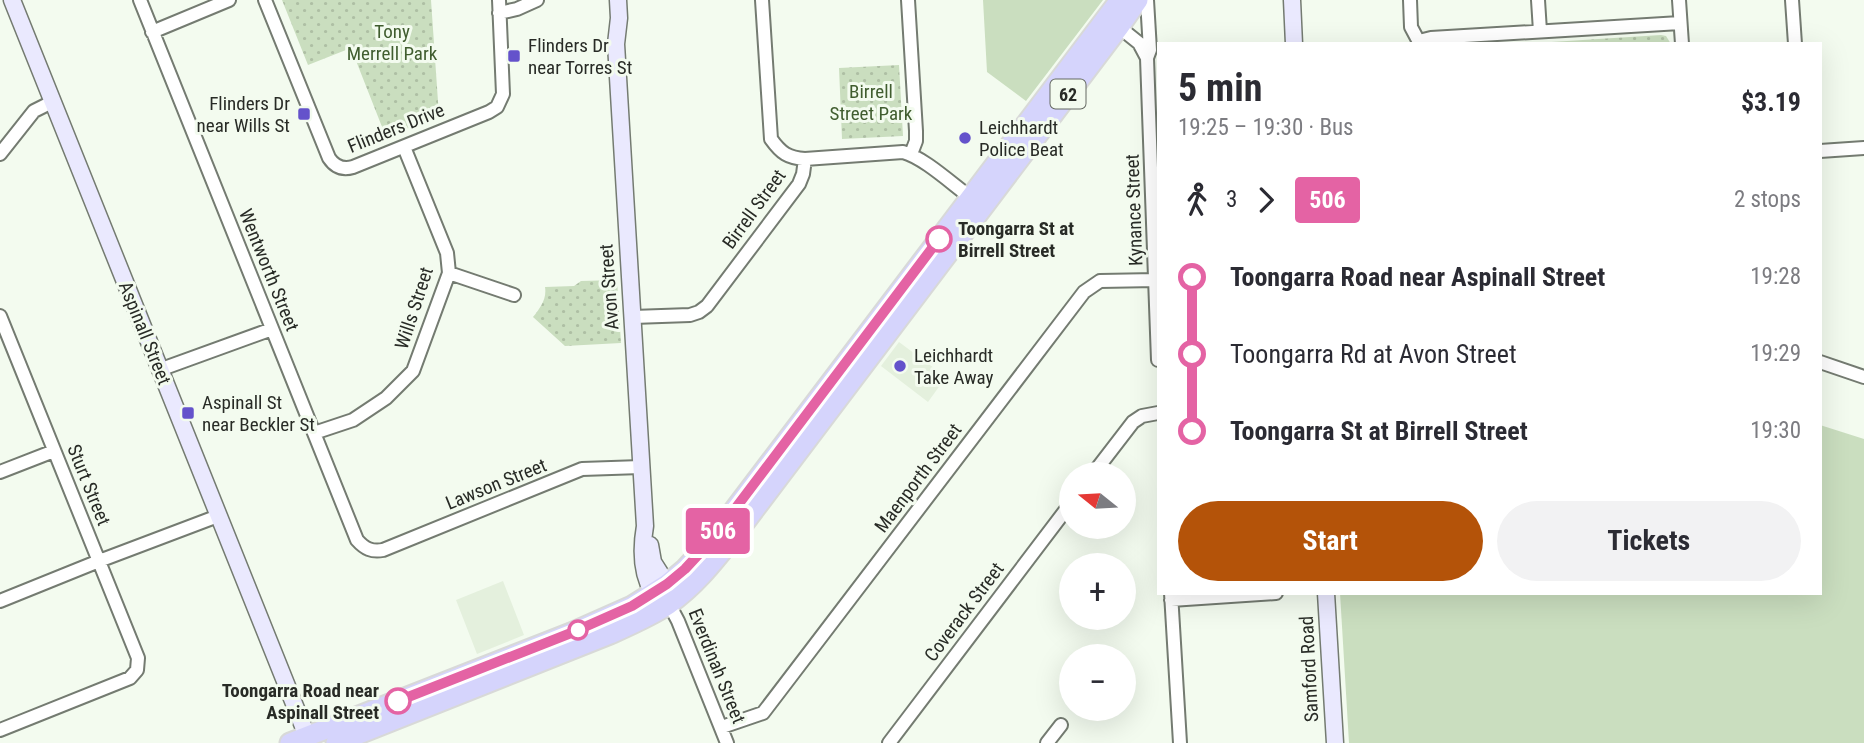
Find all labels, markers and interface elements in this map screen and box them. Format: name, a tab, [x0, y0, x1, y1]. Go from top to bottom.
park label: Tony Merrell Park	[347, 20, 438, 65]
place label: Flinders Dr near Torres St	[528, 34, 632, 79]
marker: Flinders Dr near Torres St	[506, 48, 522, 64]
text: 5 min	[1178, 66, 1262, 110]
park label: Birrell Street Park	[830, 80, 913, 125]
road number: 62	[1050, 80, 1086, 108]
text: $3.19	[1741, 87, 1801, 117]
place label: Flinders Dr near Wills St	[197, 92, 290, 137]
street label: Flinders Drive	[344, 98, 448, 158]
marker: Flinders Dr near Wills St	[296, 106, 312, 122]
text: 19:25 – 19:30 · Bus	[1178, 114, 1354, 141]
place label: Leichhardt Police Beat	[979, 116, 1064, 161]
marker: Leichhardt Police Beat	[957, 130, 973, 146]
street label: Kynance Street	[1121, 154, 1147, 266]
street label: Birrell Street	[717, 165, 791, 253]
icon: walk	[1178, 181, 1216, 219]
icon: forward	[1247, 181, 1285, 219]
text: 3	[1226, 186, 1237, 213]
text: 506	[1309, 186, 1346, 214]
text: 2 stops	[1734, 186, 1801, 213]
street label: Wentworth Street	[234, 206, 304, 334]
place label: Toongarra St at Birrell Street	[958, 217, 1074, 262]
marker: Toongarra St at Birrell Street	[926, 226, 952, 252]
street label: Avon Street	[595, 243, 623, 331]
text: Toongarra Road near Aspinall Street	[1230, 262, 1605, 292]
text: 19:28	[1750, 263, 1801, 290]
street label: Wills Street	[390, 264, 438, 352]
street label: Aspinall Street	[114, 278, 176, 388]
text: Toongarra Rd at Avon Street	[1230, 339, 1517, 369]
text: 19:29	[1750, 340, 1801, 367]
place label: Leichhardt Take Away	[914, 344, 994, 389]
marker: Leichhardt Take Away	[892, 358, 908, 374]
place label: Aspinall St near Beckler St	[202, 391, 315, 436]
marker: Aspinall St near Beckler St	[180, 405, 196, 421]
text: Toongarra St at Birrell Street	[1230, 416, 1528, 446]
text: 19:30	[1750, 417, 1801, 444]
street label: Maenporth Street	[870, 419, 966, 537]
street label: Sturt Street	[62, 441, 116, 529]
street label: Lawson Street	[442, 453, 550, 515]
north arrow	[1059, 462, 1136, 539]
map controls	[1059, 462, 1136, 721]
button: Start	[1178, 501, 1483, 581]
button: Tickets	[1497, 501, 1801, 581]
line badge: 506	[678, 508, 758, 554]
text: 506	[700, 517, 736, 545]
button: +	[1059, 553, 1136, 630]
street label: Coverack Street	[919, 558, 1009, 666]
street label: Everdinah Street	[684, 605, 750, 727]
street label: Samford Road	[1295, 615, 1323, 723]
unlabelled marker	[568, 620, 588, 640]
button: −	[1059, 644, 1136, 721]
place label: Toongarra Road near Aspinall Street	[222, 679, 379, 724]
marker: Toongarra Road near Aspinall Street	[385, 688, 411, 714]

